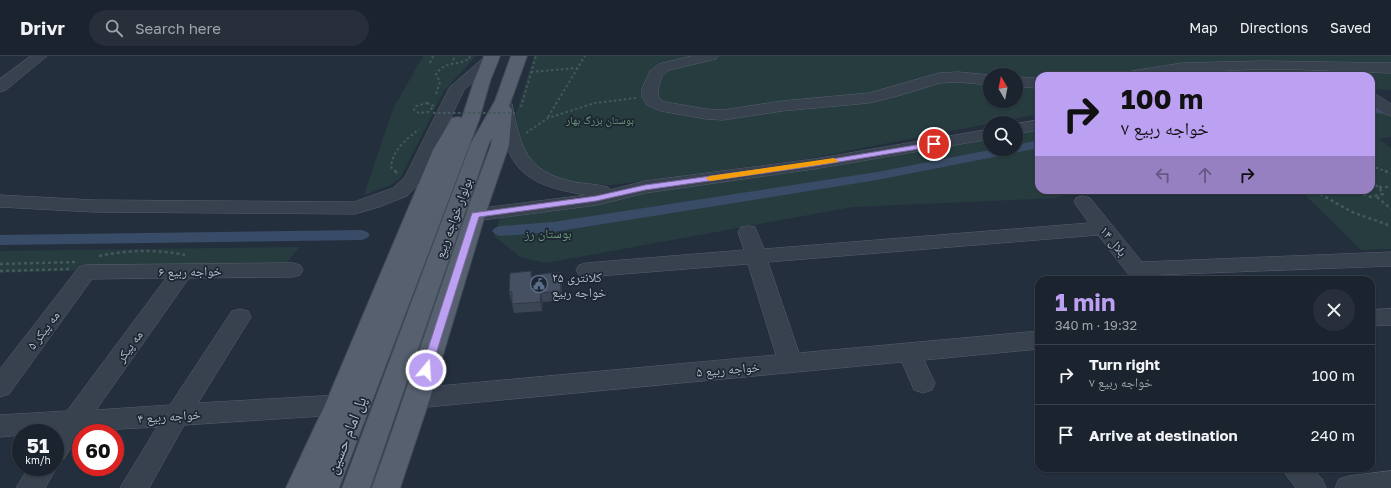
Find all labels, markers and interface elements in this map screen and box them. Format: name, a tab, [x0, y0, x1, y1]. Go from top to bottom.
search box	[89, 10, 369, 46]
text: Drivr	[20, 16, 65, 39]
icon: search	[103, 17, 125, 39]
text: Search here	[135, 19, 221, 37]
text: Map	[1189, 19, 1218, 36]
text: Directions	[1240, 19, 1308, 36]
text: Saved	[1330, 19, 1371, 36]
north arrow	[983, 68, 1023, 108]
map controls	[983, 68, 1023, 156]
text: 100 m	[1121, 82, 1203, 115]
icon: right	[1055, 88, 1107, 140]
park label: بوستان بزرگ بهار	[565, 113, 634, 127]
button: search	[983, 116, 1023, 156]
text: خواجه ربیع ۷	[1121, 117, 1209, 139]
pin	[917, 127, 951, 161]
icon: arrive	[923, 133, 945, 155]
icon: left	[1152, 164, 1174, 186]
icon: ahead	[1194, 164, 1216, 186]
icon: right	[1236, 164, 1258, 186]
street label: بولوار خواجه ربیع	[431, 176, 477, 261]
street label: بلال ۱۴	[1096, 223, 1131, 260]
park label: بوستان رز	[523, 225, 572, 242]
street label: خواجه ربیع ۶	[158, 262, 222, 282]
place label: کلانتری ٢۵ خواجه ربیع	[552, 269, 606, 302]
public building icon: کلانتری ٢۵ خواجه ربیع	[529, 274, 549, 294]
text: 1 min	[1055, 287, 1115, 316]
button: close	[1313, 289, 1355, 331]
street label: مه پیکر ۵	[23, 307, 64, 353]
text: 340 m · 19:32	[1055, 317, 1137, 333]
street label: مه پیکر	[112, 327, 147, 366]
position arrow	[405, 349, 447, 391]
text: Turn right	[1089, 355, 1160, 373]
street label: خواجه ربیع ۵	[696, 358, 760, 382]
icon: right	[1055, 364, 1077, 386]
text: 100 m	[1312, 366, 1355, 384]
text: خواجه ربیع ۷	[1089, 374, 1152, 390]
street label: پل امام حسین	[321, 393, 372, 477]
street label: خواجه ربیع ۴	[137, 406, 201, 428]
speed limit sign: 60	[72, 424, 124, 476]
icon: arrive	[1055, 424, 1077, 446]
text: Arrive at destination	[1089, 426, 1238, 444]
text: 240 m	[1311, 426, 1355, 444]
text: 51	[27, 433, 49, 457]
text: km/h	[25, 454, 51, 466]

